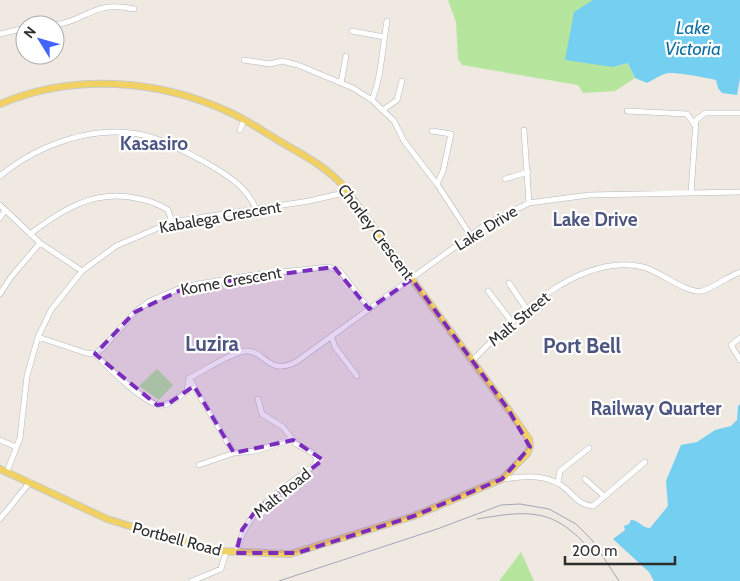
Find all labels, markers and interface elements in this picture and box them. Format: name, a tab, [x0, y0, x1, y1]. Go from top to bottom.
north arrow	[15, 15, 65, 65]
water label: Lake Victoria	[665, 17, 721, 60]
text: N	[19, 23, 40, 42]
district label: Kasasiro	[120, 132, 188, 155]
street label: Chorley Crescent	[334, 180, 419, 284]
street label: Kabalega Crescent	[158, 197, 283, 237]
street label: Lake Drive	[451, 201, 521, 255]
district label: Lake Drive	[552, 208, 638, 231]
street label: Kome Crescent	[179, 263, 284, 299]
street label: Malt Street	[484, 287, 554, 350]
district label: Luzira	[185, 331, 240, 356]
district label: Port Bell	[543, 333, 622, 358]
district label: Railway Quarter	[590, 397, 722, 420]
street label: Malt Road	[250, 464, 314, 522]
street label: Portbell Road	[131, 518, 223, 560]
scale bar	[565, 534, 675, 566]
text: 200 m	[572, 542, 617, 560]

